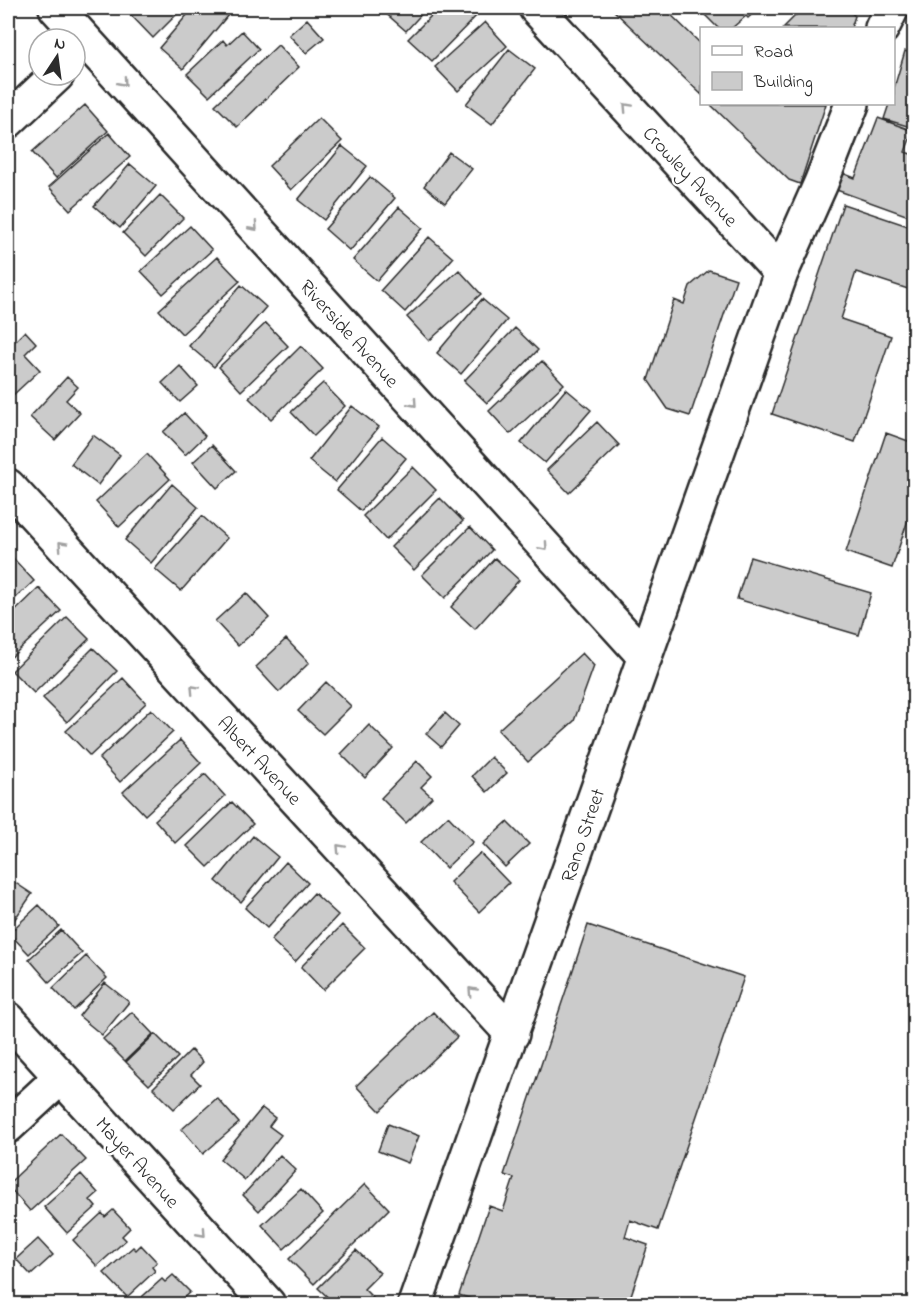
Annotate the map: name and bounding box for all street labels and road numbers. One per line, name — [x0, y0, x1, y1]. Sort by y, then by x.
street label: Crowley Avenue — [635, 121, 744, 235]
street label: Riverside Avenue — [292, 274, 405, 395]
street label: Albert Avenue — [209, 711, 307, 813]
street label: Rano Street — [555, 785, 614, 887]
street label: Mayer Avenue — [87, 1112, 185, 1216]

